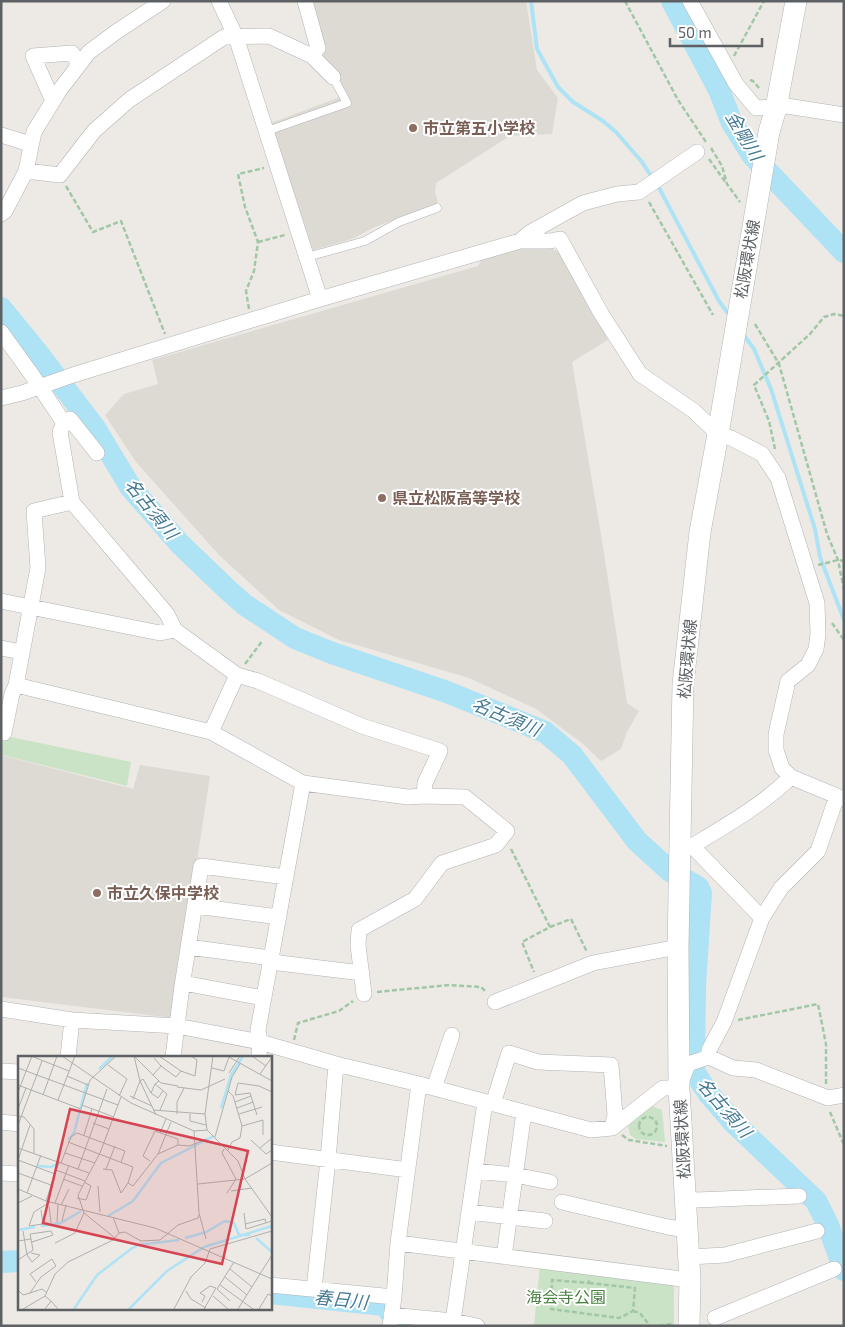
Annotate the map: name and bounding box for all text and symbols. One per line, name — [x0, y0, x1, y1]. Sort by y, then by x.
scale bar — [670, 15, 762, 47]
text: 50 m — [678, 23, 712, 41]
water label: 金剛川 — [722, 107, 769, 166]
place label: 市立第五小学校 — [423, 118, 535, 137]
marker: 市立第五小学校 — [407, 122, 419, 134]
street label: 松阪環状線 — [730, 218, 763, 300]
water label: 名古須川 — [121, 473, 184, 545]
place label: 県立松阪高等学校 — [392, 488, 520, 507]
marker: 県立松阪高等学校 — [376, 492, 388, 504]
street label: 松阪環状線 — [674, 618, 699, 700]
water label: 名古須川 — [469, 692, 546, 741]
place label: 市立久保中学校 — [107, 883, 219, 902]
marker: 市立久保中学校 — [91, 887, 103, 899]
inset map — [18, 1056, 271, 1310]
water label: 名古須川 — [693, 1073, 758, 1143]
street label: 松阪環状線 — [670, 1099, 693, 1179]
water label: 春日川 — [313, 1285, 371, 1313]
park label: 海会寺公園 — [526, 1287, 606, 1306]

